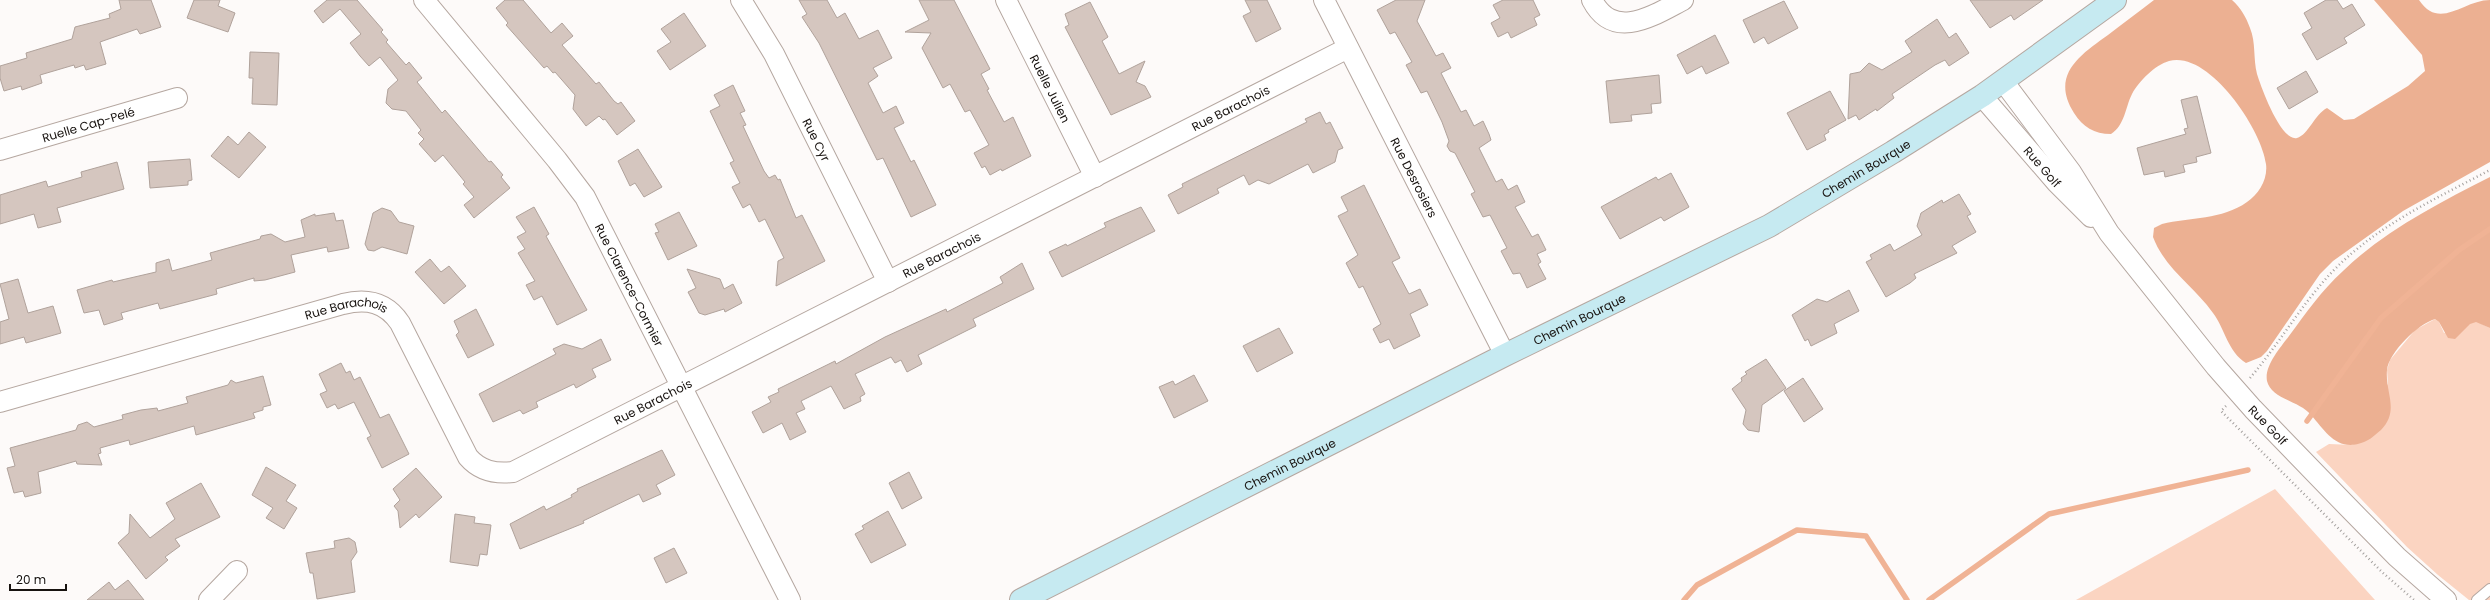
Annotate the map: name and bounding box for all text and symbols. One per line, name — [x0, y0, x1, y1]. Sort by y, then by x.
street label: Ruelle Julien — [1026, 52, 1075, 125]
street label: Rue Barachois — [1188, 81, 1272, 135]
street label: Ruelle Cap-Pelé — [40, 102, 137, 146]
street label: Rue Cyr — [799, 115, 835, 165]
street label: Rue Desrosiers — [1387, 134, 1442, 220]
street label: Chemin Bourque — [1818, 135, 1913, 201]
street label: Rue Golf — [2020, 142, 2065, 191]
street label: Rue Clarence-Cormier — [591, 220, 668, 350]
street label: Rue Barachois — [899, 227, 984, 281]
street label: Chemin Bourque — [1530, 289, 1628, 349]
street label: Rue Barachois — [303, 293, 392, 323]
street label: Rue Barachois — [611, 374, 695, 428]
street label: Rue Golf — [2245, 401, 2292, 449]
street label: Chemin Bourque — [1241, 434, 1339, 494]
scale bar — [10, 566, 66, 592]
text: 20 m — [16, 571, 46, 588]

